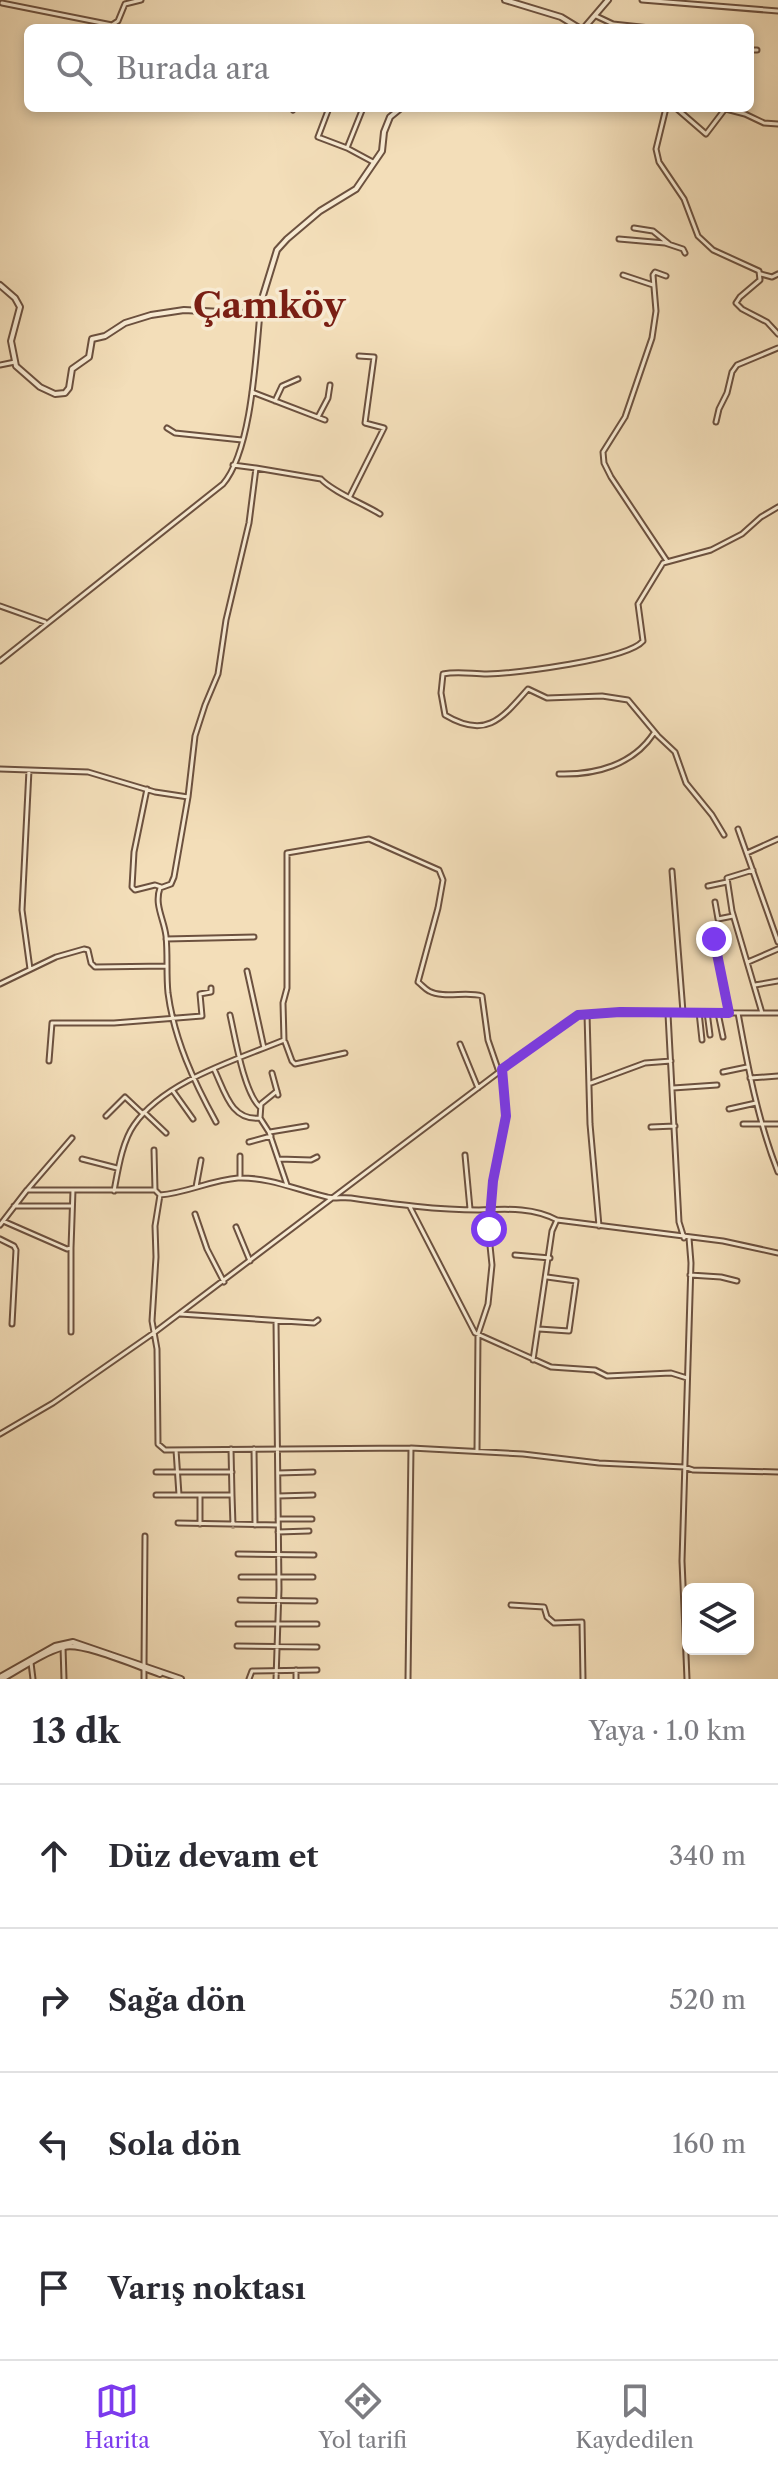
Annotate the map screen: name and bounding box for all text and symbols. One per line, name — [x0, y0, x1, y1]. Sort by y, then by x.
search box — [24, 24, 754, 112]
icon: search — [52, 46, 96, 90]
text: Burada ara — [116, 50, 270, 87]
district label: Çamköy — [193, 283, 346, 327]
route end — [696, 921, 732, 957]
route start — [471, 1211, 507, 1247]
map controls — [682, 1583, 754, 1655]
button: layers — [682, 1583, 754, 1655]
text: 13 dk — [32, 1710, 120, 1752]
text: Yaya · 1.0 km — [589, 1715, 746, 1747]
icon: ahead — [32, 1834, 76, 1878]
text: Düz devam et — [108, 1838, 318, 1875]
text: 340 m — [669, 1840, 746, 1872]
icon: right — [32, 1978, 76, 2022]
text: Sağa dön — [108, 1982, 246, 2019]
text: 520 m — [669, 1984, 746, 2016]
icon: left — [32, 2122, 76, 2166]
text: Sola dön — [108, 2126, 241, 2163]
text: 160 m — [672, 2128, 746, 2160]
icon: arrive — [32, 2266, 76, 2310]
text: Varış noktası — [108, 2270, 306, 2307]
tab: Harita — [84, 2379, 150, 2454]
tab: Yol tarifi — [319, 2379, 407, 2454]
tab: Kaydedilen — [575, 2379, 694, 2454]

